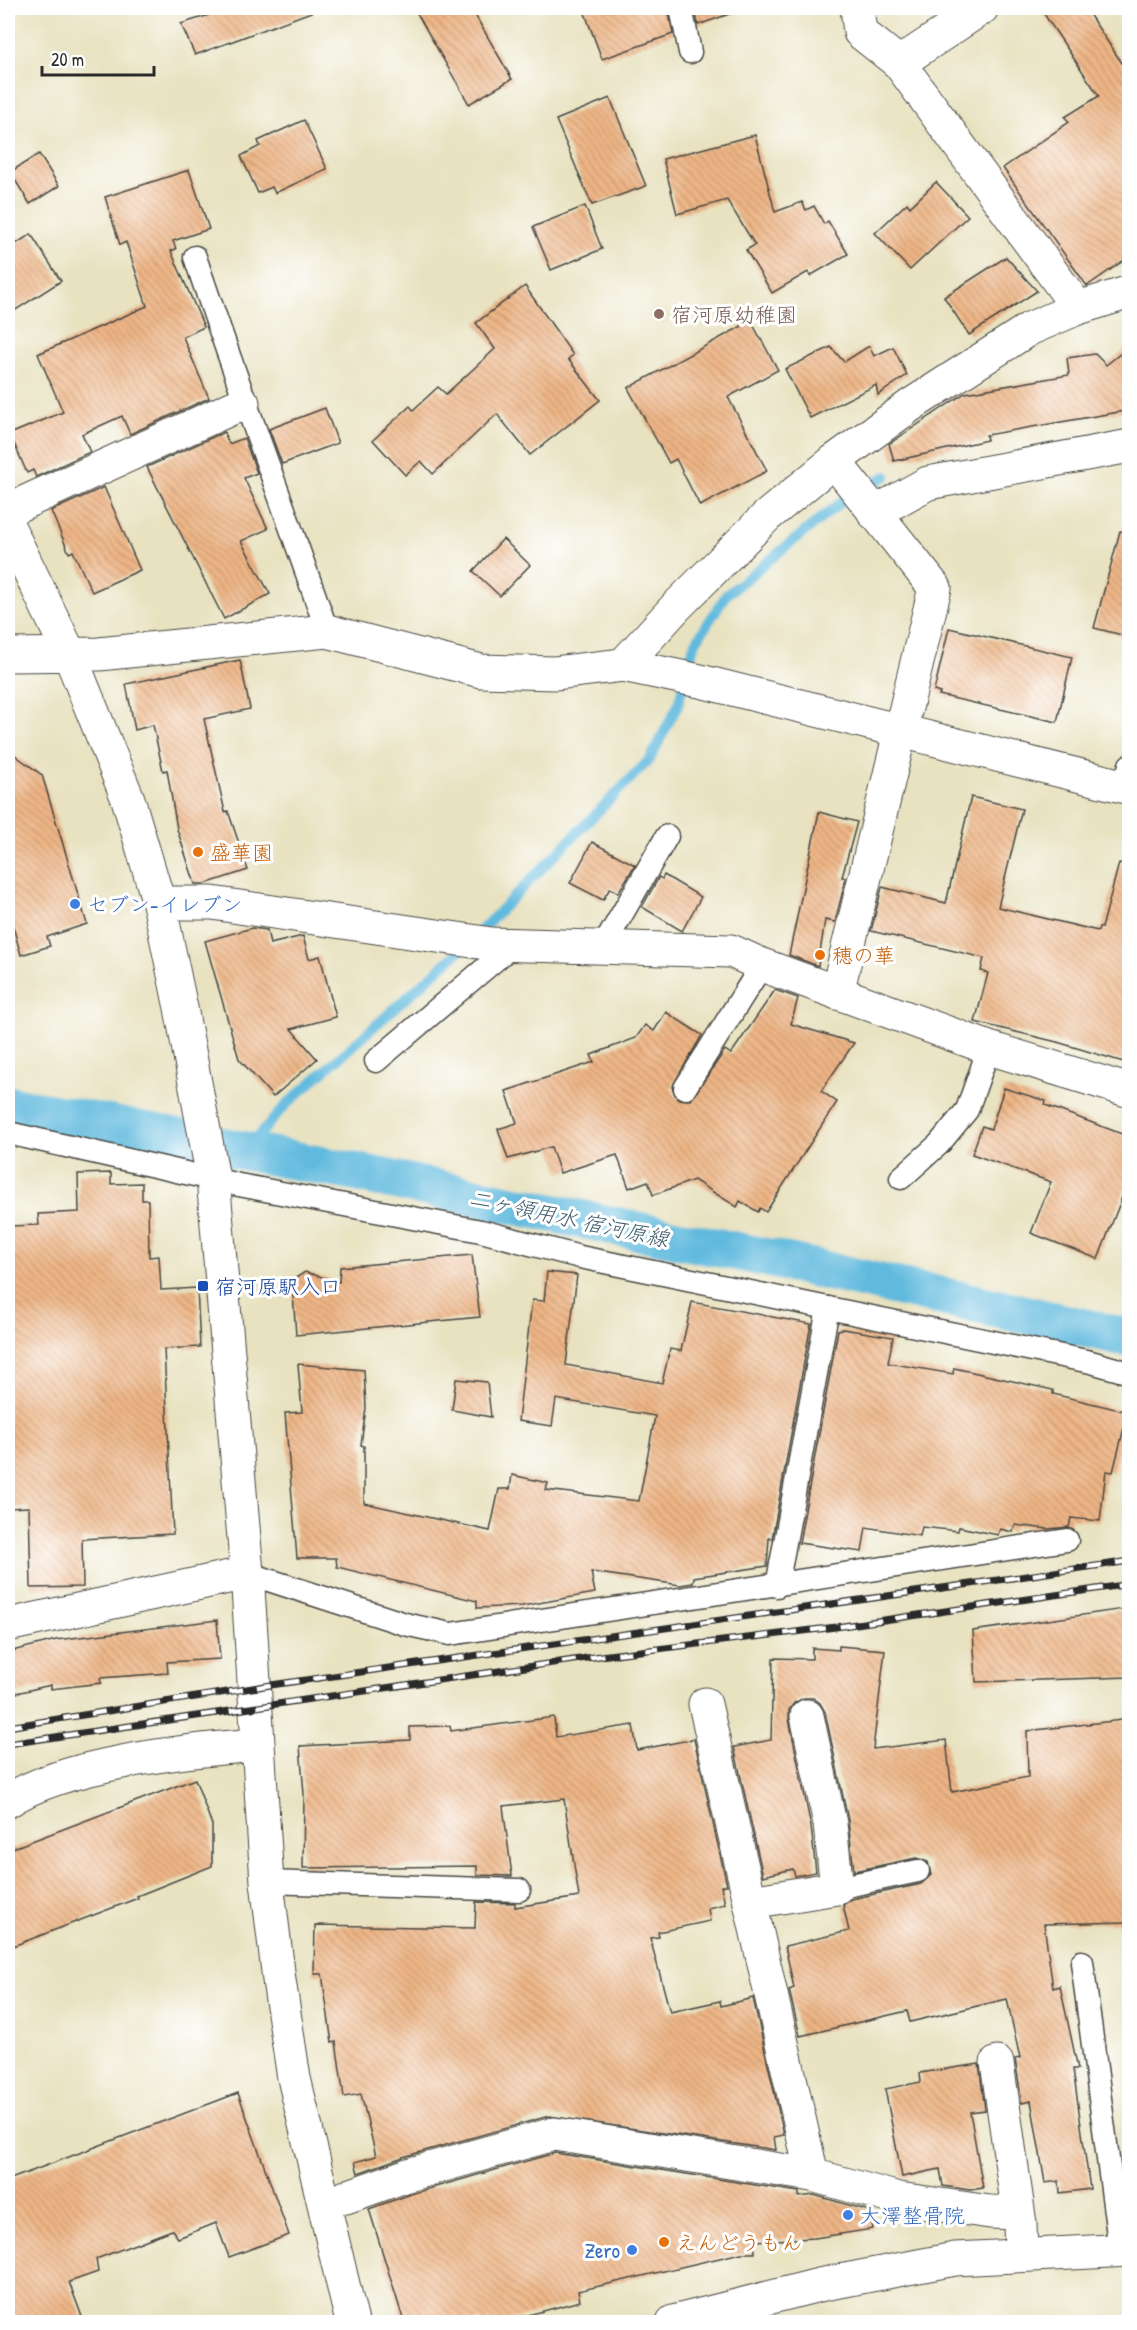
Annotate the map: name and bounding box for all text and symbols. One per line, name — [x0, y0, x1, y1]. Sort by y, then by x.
scale bar — [42, 39, 154, 77]
text: 20 m — [51, 47, 84, 72]
place label: 宿河原幼稚園 — [671, 300, 797, 329]
marker: 宿河原幼稚園 — [652, 307, 666, 321]
place label: 盛華園 — [210, 838, 273, 867]
marker: 盛華園 — [191, 845, 205, 859]
place label: セブン-イレブン — [87, 890, 242, 919]
marker: セブン-イレブン — [68, 897, 82, 911]
place label: 穂の華 — [832, 941, 895, 970]
marker: 穂の華 — [813, 948, 827, 962]
water label: 二ヶ領用水 宿河原線 — [467, 1182, 672, 1254]
place label: 宿河原駅入口 — [215, 1272, 341, 1301]
marker: 宿河原駅入口 — [196, 1279, 210, 1293]
place label: 大澤整骨院 — [860, 2201, 965, 2230]
marker: 大澤整骨院 — [841, 2208, 855, 2222]
place label: えんどうもん — [676, 2228, 802, 2257]
marker: えんどうもん — [657, 2235, 671, 2249]
place label: Zero — [584, 2236, 620, 2265]
marker: Zero — [625, 2243, 639, 2257]

